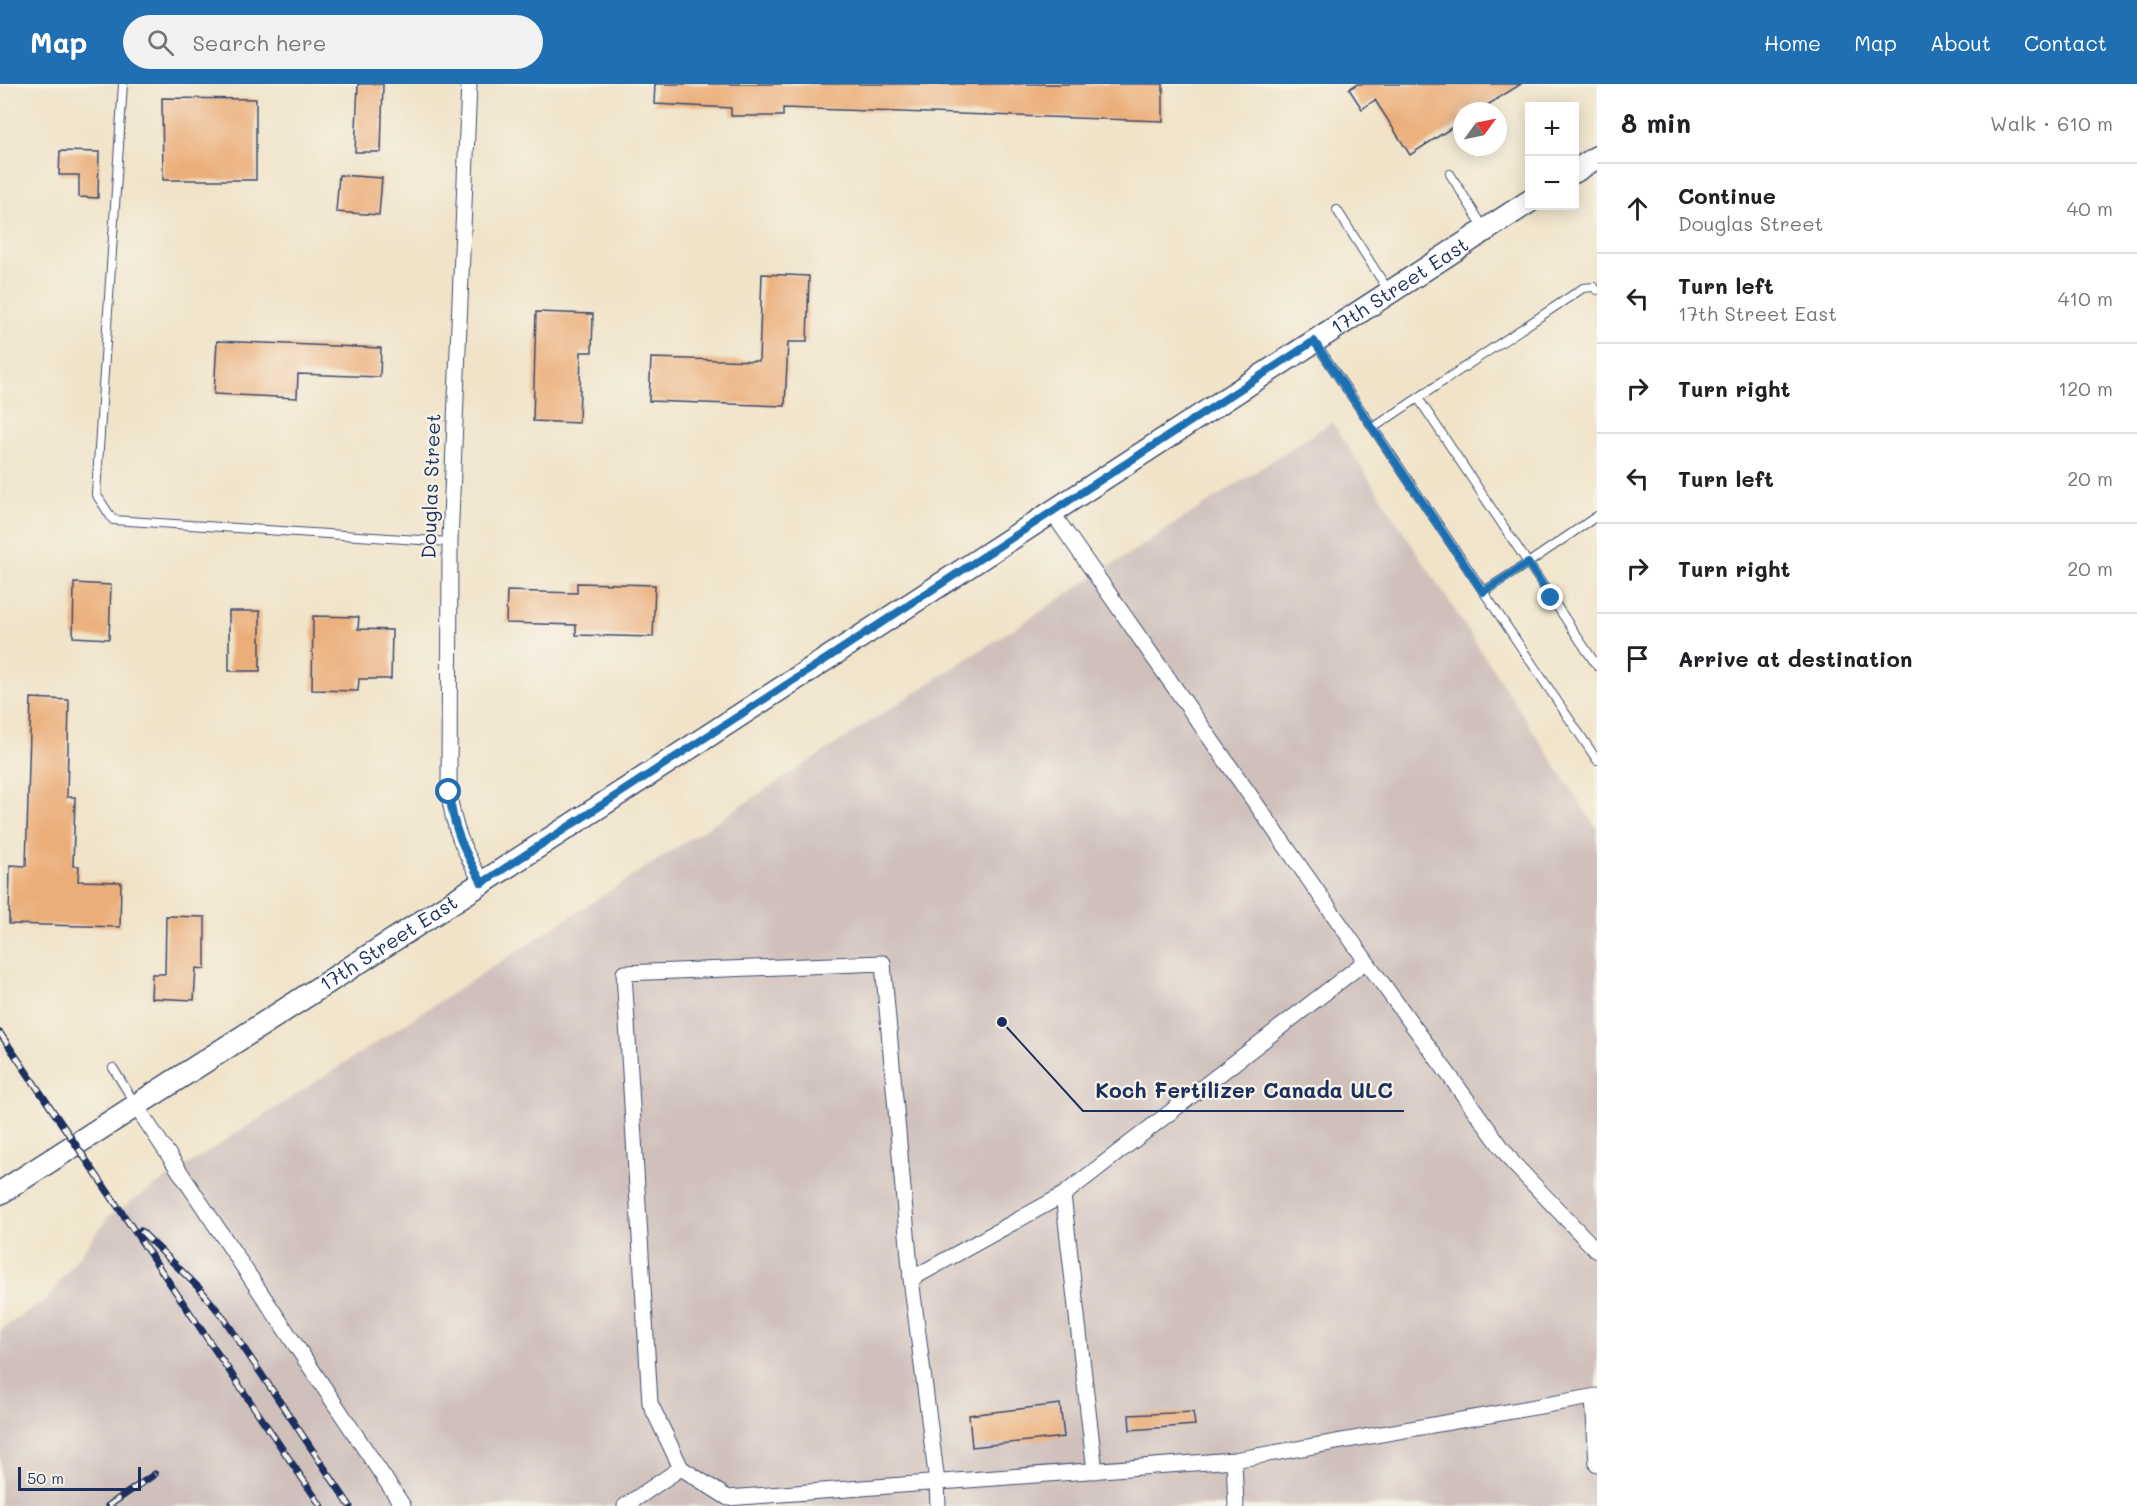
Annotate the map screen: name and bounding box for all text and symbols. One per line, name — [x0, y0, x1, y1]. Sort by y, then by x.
search box — [123, 15, 543, 69]
text: Map — [30, 24, 87, 60]
icon: search — [144, 26, 177, 59]
text: Search here — [192, 28, 326, 57]
text: Home — [1764, 29, 1821, 56]
text: Map — [1854, 29, 1897, 56]
text: About — [1930, 29, 1991, 56]
text: Contact — [2024, 29, 2107, 56]
north arrow — [1453, 102, 1507, 156]
map controls — [1525, 102, 1579, 210]
button: + — [1525, 102, 1579, 156]
text: 8 min — [1621, 106, 1691, 140]
text: Walk · 610 m — [1990, 110, 2113, 136]
button: − — [1525, 156, 1579, 210]
text: Continue — [1678, 181, 1776, 210]
icon: ahead — [1621, 192, 1654, 225]
text: 40 m — [2067, 195, 2113, 221]
text: Douglas Street — [1678, 210, 1823, 236]
street label: 17th Street East — [1325, 231, 1473, 339]
text: Turn left — [1678, 271, 1774, 300]
icon: left — [1621, 282, 1654, 315]
text: 410 m — [2058, 285, 2113, 311]
text: 17th Street East — [1678, 300, 1837, 326]
icon: right — [1621, 372, 1654, 405]
text: Turn right — [1678, 374, 1790, 403]
text: 120 m — [2058, 375, 2113, 401]
street label: Douglas Street — [414, 413, 446, 559]
icon: left — [1621, 462, 1654, 495]
text: Turn left — [1678, 464, 1774, 493]
text: 20 m — [2067, 465, 2113, 491]
icon: right — [1621, 552, 1654, 585]
text: Turn right — [1678, 554, 1790, 583]
text: 20 m — [2067, 555, 2113, 581]
route end — [1537, 584, 1563, 610]
icon: arrive — [1621, 642, 1654, 675]
text: Arrive at destination — [1678, 644, 1913, 673]
route start — [435, 778, 461, 804]
street label: 17th Street East — [314, 888, 462, 996]
callout: Koch Fertilizer Canada ULC — [1083, 1072, 1404, 1111]
text: Koch Fertilizer Canada ULC — [1095, 1076, 1393, 1103]
scale bar — [18, 1464, 141, 1492]
text: 50 m — [27, 1467, 64, 1488]

